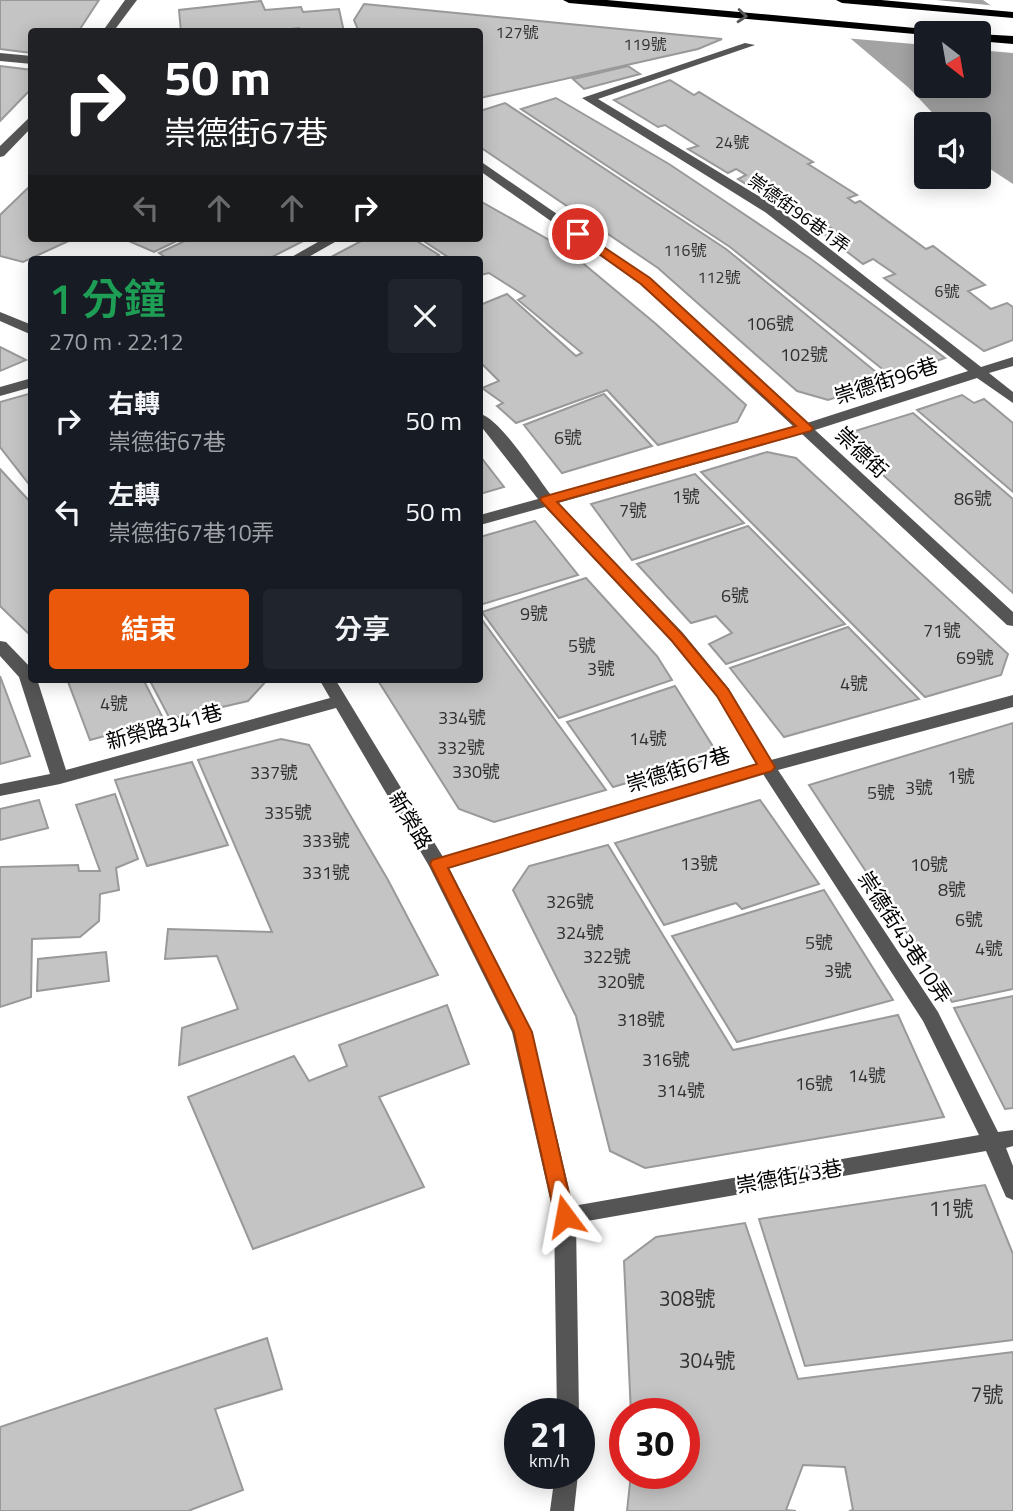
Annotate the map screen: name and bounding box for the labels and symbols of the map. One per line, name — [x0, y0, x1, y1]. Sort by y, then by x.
one-way arrow — [736, 8, 747, 23]
house number: 127號 — [496, 20, 538, 44]
north arrow — [914, 21, 990, 98]
house number: 119號 — [624, 32, 666, 56]
house number: 24號 — [715, 130, 749, 154]
street label: 崇德街96巷1弄 — [742, 167, 856, 259]
pin — [548, 204, 608, 264]
house number: 116號 — [664, 238, 706, 262]
house number: 112號 — [698, 265, 740, 289]
house number: 6號 — [935, 279, 959, 303]
house number: 106號 — [746, 310, 794, 337]
house number: 102號 — [780, 341, 828, 368]
street label: 崇德街96巷 — [830, 348, 942, 412]
street label: 崇德街 — [828, 419, 896, 485]
house number: 6號 — [554, 424, 582, 451]
house number: 1號 — [672, 483, 700, 510]
house number: 86號 — [954, 485, 992, 512]
house number: 7號 — [619, 497, 647, 524]
house number: 6號 — [721, 582, 749, 609]
house number: 9號 — [520, 600, 548, 627]
house number: 71號 — [923, 617, 961, 644]
house number: 5號 — [568, 632, 596, 659]
house number: 69號 — [956, 644, 994, 671]
house number: 3號 — [587, 655, 615, 682]
house number: 4號 — [840, 670, 868, 697]
house number: 4號 — [100, 690, 128, 717]
street label: 新榮路341巷 — [102, 695, 226, 757]
house number: 334號 — [438, 704, 486, 731]
house number: 14號 — [629, 725, 667, 752]
house number: 332號 — [437, 734, 485, 761]
street label: 崇德街67巷 — [622, 738, 734, 800]
house number: 330號 — [452, 758, 500, 785]
house number: 337號 — [250, 759, 298, 786]
house number: 1號 — [947, 763, 975, 790]
house number: 3號 — [905, 774, 933, 801]
house number: 5號 — [867, 779, 895, 806]
street label: 新榮路 — [381, 785, 441, 855]
house number: 335號 — [264, 799, 312, 826]
house number: 333號 — [302, 827, 350, 854]
house number: 13號 — [680, 850, 718, 877]
house number: 10號 — [910, 851, 948, 878]
house number: 331號 — [302, 859, 350, 886]
street label: 崇德街43巷10弄 — [850, 865, 960, 1009]
house number: 8號 — [938, 876, 966, 903]
house number: 326號 — [546, 888, 594, 915]
house number: 6號 — [955, 906, 983, 933]
house number: 324號 — [556, 919, 604, 946]
house number: 5號 — [805, 929, 833, 956]
house number: 4號 — [975, 935, 1003, 962]
house number: 322號 — [583, 943, 631, 970]
house number: 3號 — [824, 957, 852, 984]
house number: 320號 — [597, 968, 645, 995]
house number: 318號 — [617, 1006, 665, 1033]
house number: 316號 — [642, 1046, 690, 1073]
house number: 14號 — [848, 1062, 886, 1089]
house number: 16號 — [795, 1070, 833, 1097]
house number: 314號 — [657, 1077, 705, 1104]
street label: 崇德街43巷 — [733, 1151, 845, 1201]
position arrow — [528, 1179, 602, 1253]
house number: 11號 — [929, 1192, 973, 1224]
house number: 308號 — [659, 1282, 715, 1314]
house number: 304號 — [679, 1344, 735, 1376]
house number: 7號 — [971, 1378, 1003, 1410]
speed limit sign: 30 — [609, 1398, 700, 1489]

